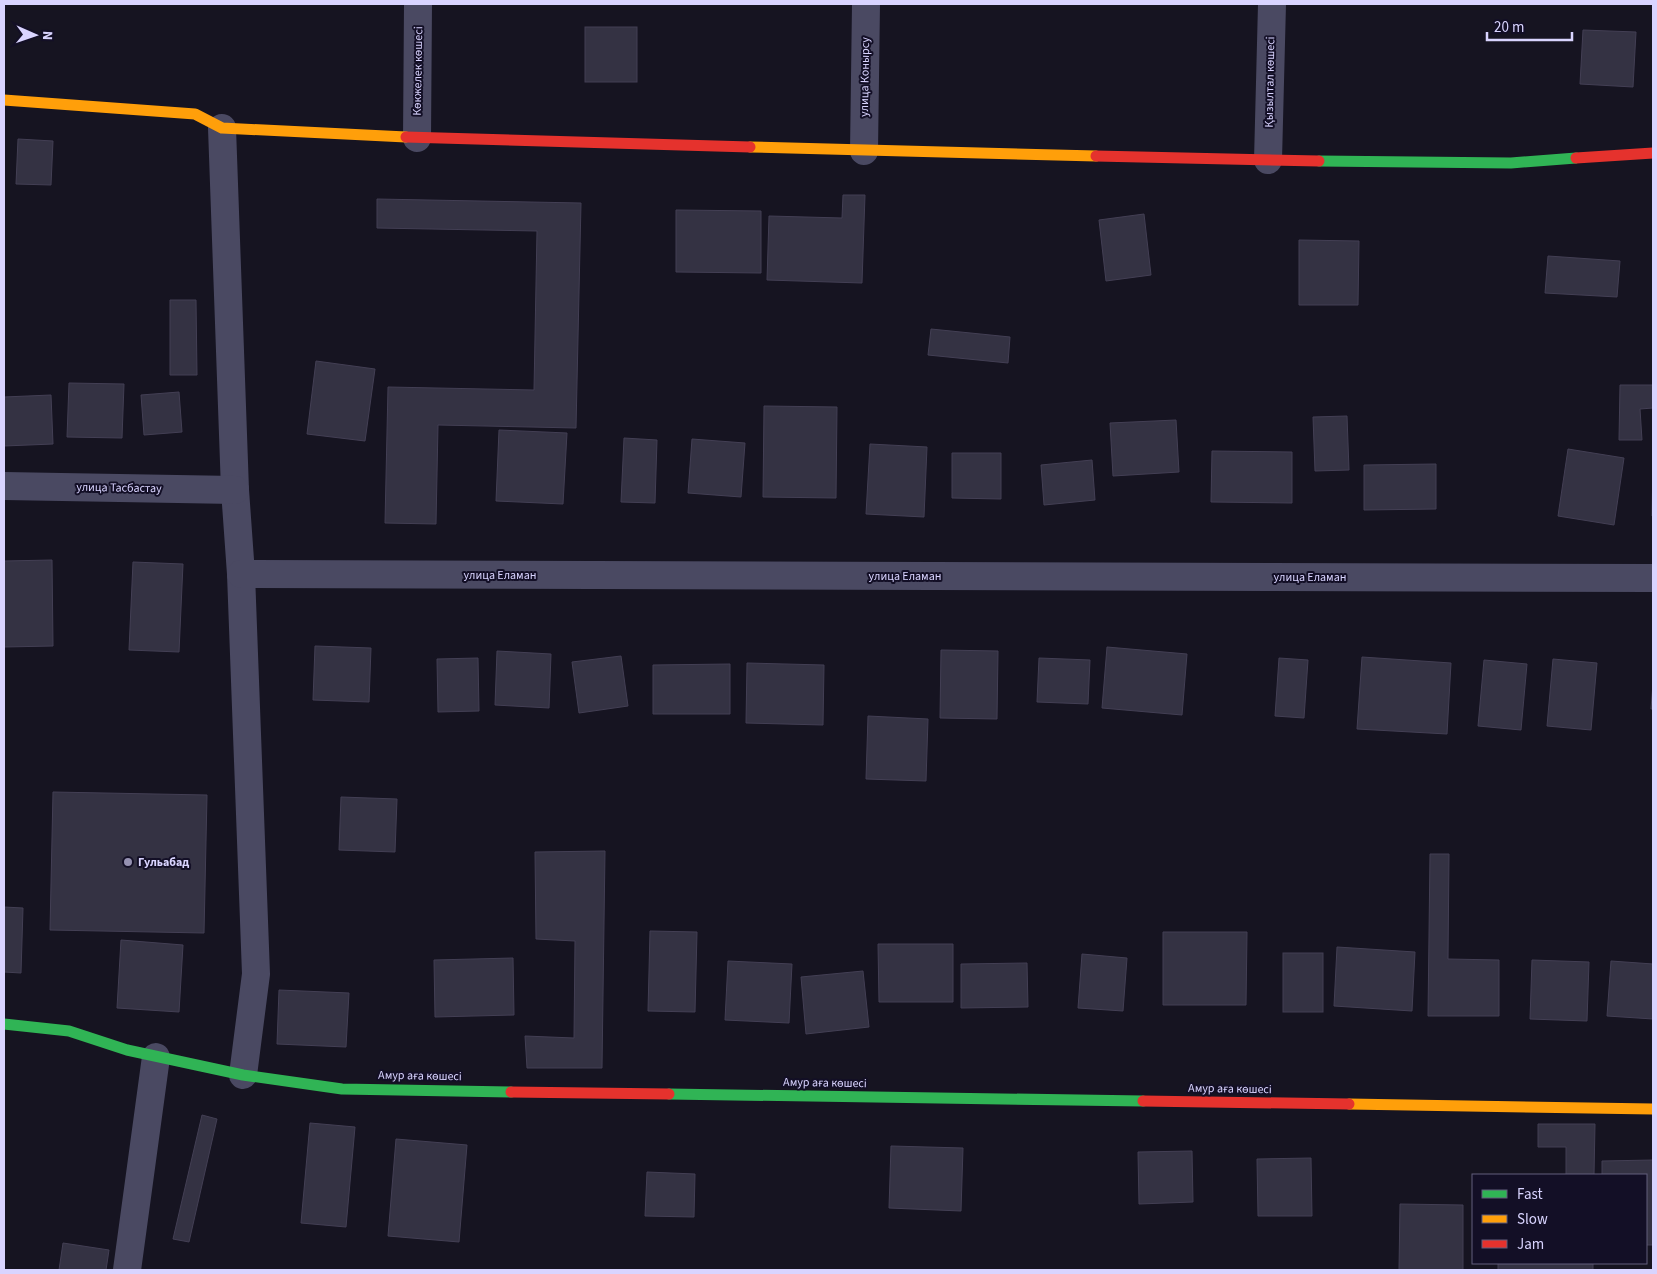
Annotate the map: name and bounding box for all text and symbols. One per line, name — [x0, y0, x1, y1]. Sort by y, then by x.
north arrow — [10, 10, 60, 60]
scale bar — [1487, 10, 1572, 42]
text: 20 m — [1494, 17, 1524, 38]
street label: Көкжелек көшесі — [409, 26, 427, 116]
text: N — [37, 30, 57, 40]
street label: Қызылтал көшесі — [1261, 36, 1279, 128]
street label: улица Конырсу — [856, 37, 874, 117]
street label: улица Тасбастау — [76, 479, 162, 497]
street label: улица Еламан — [464, 567, 537, 584]
street label: улица Еламан — [869, 568, 942, 585]
street label: улица Еламан — [1274, 569, 1347, 586]
place label: Гульабад — [138, 854, 189, 871]
marker: Гульабад — [122, 856, 134, 868]
street label: Амур аға көшесі — [378, 1067, 462, 1085]
street label: Амур аға көшесі — [783, 1074, 867, 1092]
street label: Амур аға көшесі — [1188, 1080, 1272, 1098]
legend — [1472, 1174, 1647, 1264]
text: Fast — [1517, 1184, 1543, 1205]
text: Slow — [1517, 1209, 1548, 1230]
text: Jam — [1517, 1234, 1544, 1255]

